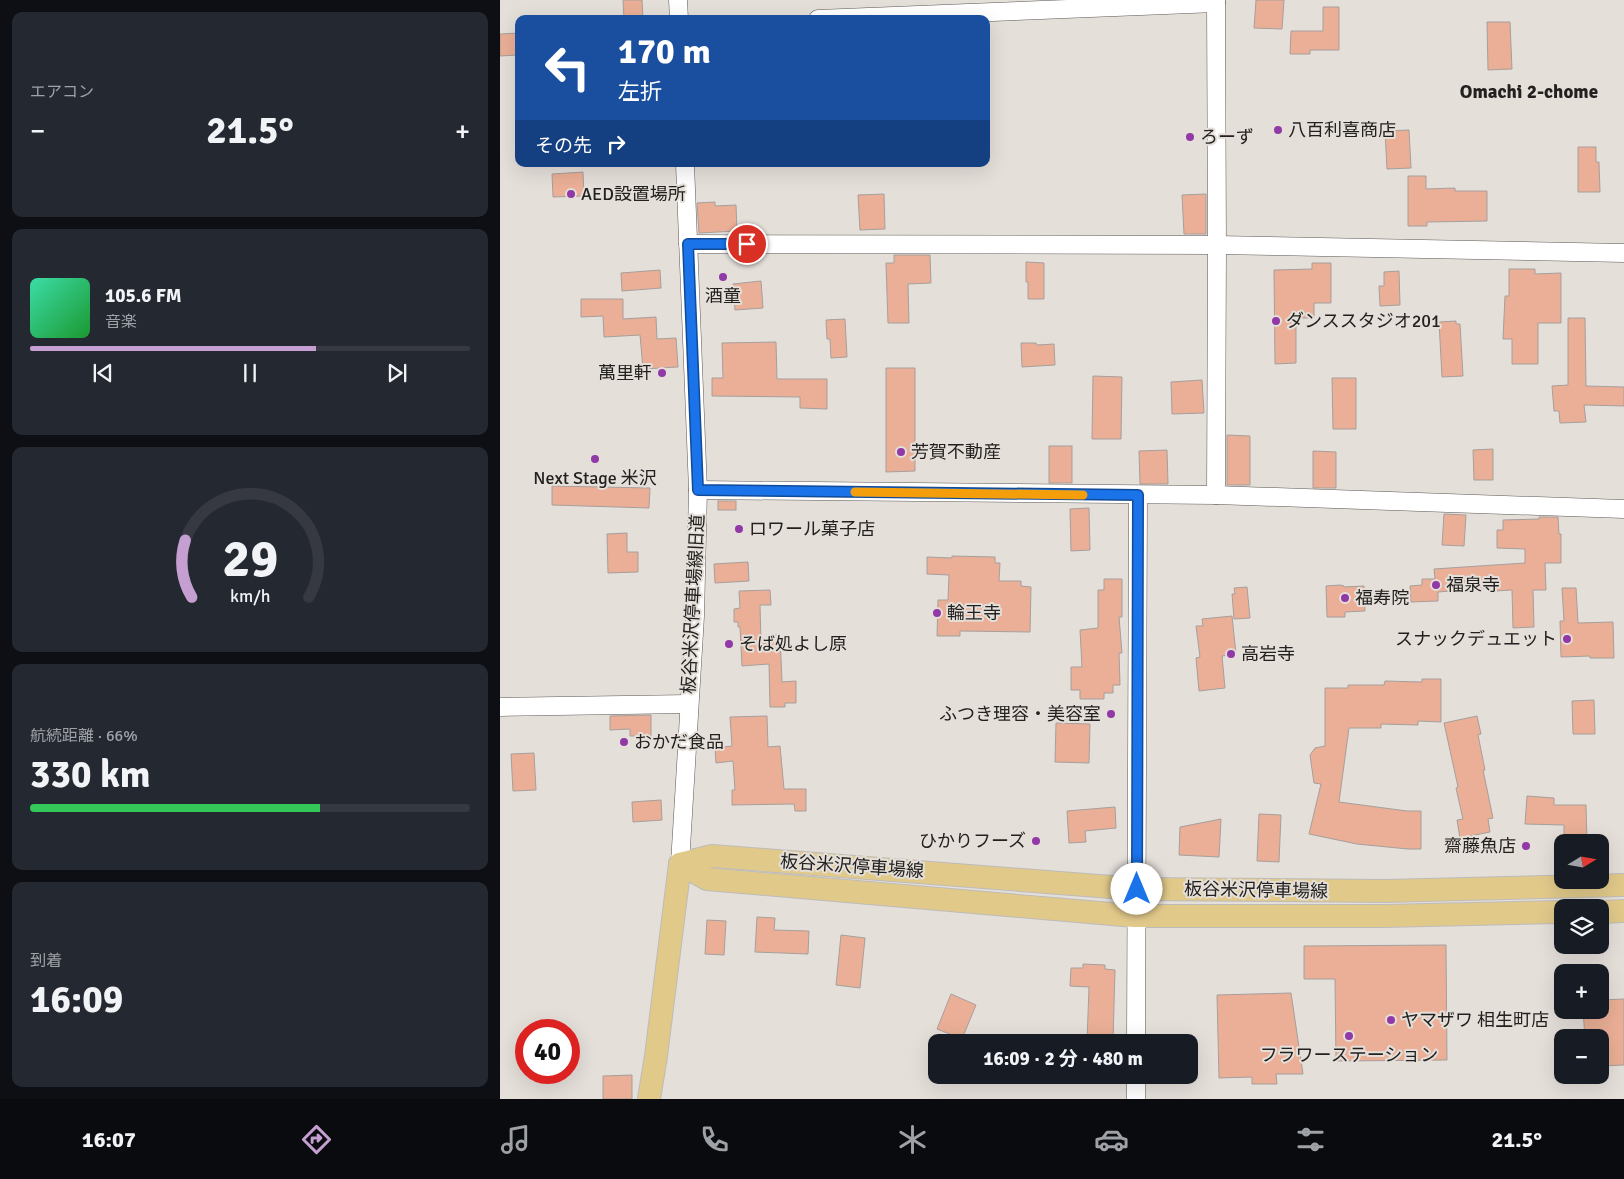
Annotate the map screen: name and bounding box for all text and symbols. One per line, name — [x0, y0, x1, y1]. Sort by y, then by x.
text: 170 m — [618, 30, 711, 73]
icon: left — [535, 35, 600, 100]
text: 左折 — [618, 78, 662, 105]
district label: Omachi 2-chome — [1460, 80, 1598, 104]
text: エアコン — [30, 82, 94, 102]
text: 21.5° — [206, 107, 294, 154]
text: − — [30, 114, 45, 148]
text: + — [455, 114, 470, 148]
place label: 八百利喜商店 — [1288, 119, 1396, 141]
marker: 八百利喜商店 — [1272, 124, 1284, 136]
place label: ろーず — [1200, 126, 1254, 148]
icon: right — [602, 130, 630, 158]
marker: ろーず — [1184, 131, 1196, 143]
text: その先 — [535, 134, 592, 158]
place label: AED設置場所 — [581, 183, 686, 205]
marker: AED設置場所 — [565, 188, 577, 200]
pin — [726, 223, 768, 265]
icon: arrive — [733, 230, 761, 258]
marker: 酒童 — [717, 271, 729, 283]
text: 105.6 FM — [105, 284, 182, 308]
place label: 酒童 — [705, 285, 741, 307]
place label: ダンススタジオ201 — [1286, 310, 1441, 332]
text: 音楽 — [105, 312, 137, 332]
marker: ダンススタジオ201 — [1270, 315, 1282, 327]
icon: previous — [89, 359, 117, 387]
icon: pause — [236, 359, 264, 387]
icon: next — [383, 359, 411, 387]
place label: 萬里軒 — [598, 362, 652, 384]
marker: 萬里軒 — [656, 367, 668, 379]
place label: 芳賀不動産 — [911, 441, 1001, 463]
marker: 芳賀不動産 — [895, 446, 907, 458]
marker: Next Stage 米沢 — [589, 453, 601, 465]
place label: Next Stage 米沢 — [533, 467, 657, 489]
street label: 板谷米沢停車場線旧道 — [677, 514, 709, 694]
place label: ロワール菓子店 — [749, 518, 875, 540]
marker: ロワール菓子店 — [733, 523, 745, 535]
text: 29 — [222, 527, 278, 591]
place label: 福泉寺 — [1446, 574, 1500, 596]
marker: 福泉寺 — [1430, 579, 1442, 591]
text: km/h — [230, 585, 270, 607]
place label: 福寿院 — [1355, 587, 1409, 609]
marker: 福寿院 — [1339, 592, 1351, 604]
place label: 輪王寺 — [947, 602, 1001, 624]
marker: 輪王寺 — [931, 607, 943, 619]
place label: スナックデュエット — [1395, 628, 1557, 650]
place label: そば処よし原 — [739, 633, 847, 655]
marker: スナックデュエット — [1561, 633, 1573, 645]
marker: そば処よし原 — [723, 638, 735, 650]
place label: 高岩寺 — [1241, 643, 1295, 665]
marker: 高岩寺 — [1225, 648, 1237, 660]
place label: ふつき理容・美容室 — [939, 703, 1101, 725]
marker: ふつき理容・美容室 — [1105, 708, 1117, 720]
text: 航続距離 · 66% — [30, 726, 138, 746]
place label: おかだ食品 — [634, 731, 724, 753]
marker: おかだ食品 — [618, 736, 630, 748]
text: 330 km — [30, 751, 151, 798]
place label: ひかりフーズ — [919, 830, 1026, 852]
north arrow — [1554, 834, 1609, 889]
map controls — [1554, 834, 1609, 1084]
marker: ひかりフーズ — [1030, 835, 1042, 847]
place label: 齋藤魚店 — [1444, 835, 1516, 857]
marker: 齋藤魚店 — [1520, 840, 1532, 852]
street label: 板谷米沢停車場線 — [779, 850, 925, 882]
position arrow — [1110, 862, 1162, 914]
street label: 板谷米沢停車場線 — [1184, 878, 1328, 902]
button: layers — [1554, 899, 1609, 954]
text: 到着 — [30, 951, 62, 971]
button: + — [1554, 964, 1609, 1019]
text: 16:09 — [30, 976, 123, 1023]
place label: ヤマザワ 相生町店 — [1401, 1009, 1549, 1031]
marker: ヤマザワ 相生町店 — [1385, 1014, 1397, 1026]
speed limit sign: 40 — [515, 1019, 580, 1084]
button: − — [1554, 1029, 1609, 1084]
marker: フラワーステーション — [1343, 1030, 1355, 1042]
place label: フラワーステーション — [1260, 1044, 1438, 1066]
text: 16:09 · 2 分 · 480 m — [983, 1047, 1143, 1071]
icon: directions — [299, 1122, 334, 1157]
icon: music — [498, 1122, 533, 1157]
icon: phone — [697, 1122, 732, 1157]
icon: climate — [895, 1122, 930, 1157]
icon: car — [1094, 1122, 1129, 1157]
icon: filters — [1293, 1122, 1328, 1157]
text: 16:07 — [82, 1126, 136, 1153]
text: 21.5° — [1491, 1126, 1542, 1153]

